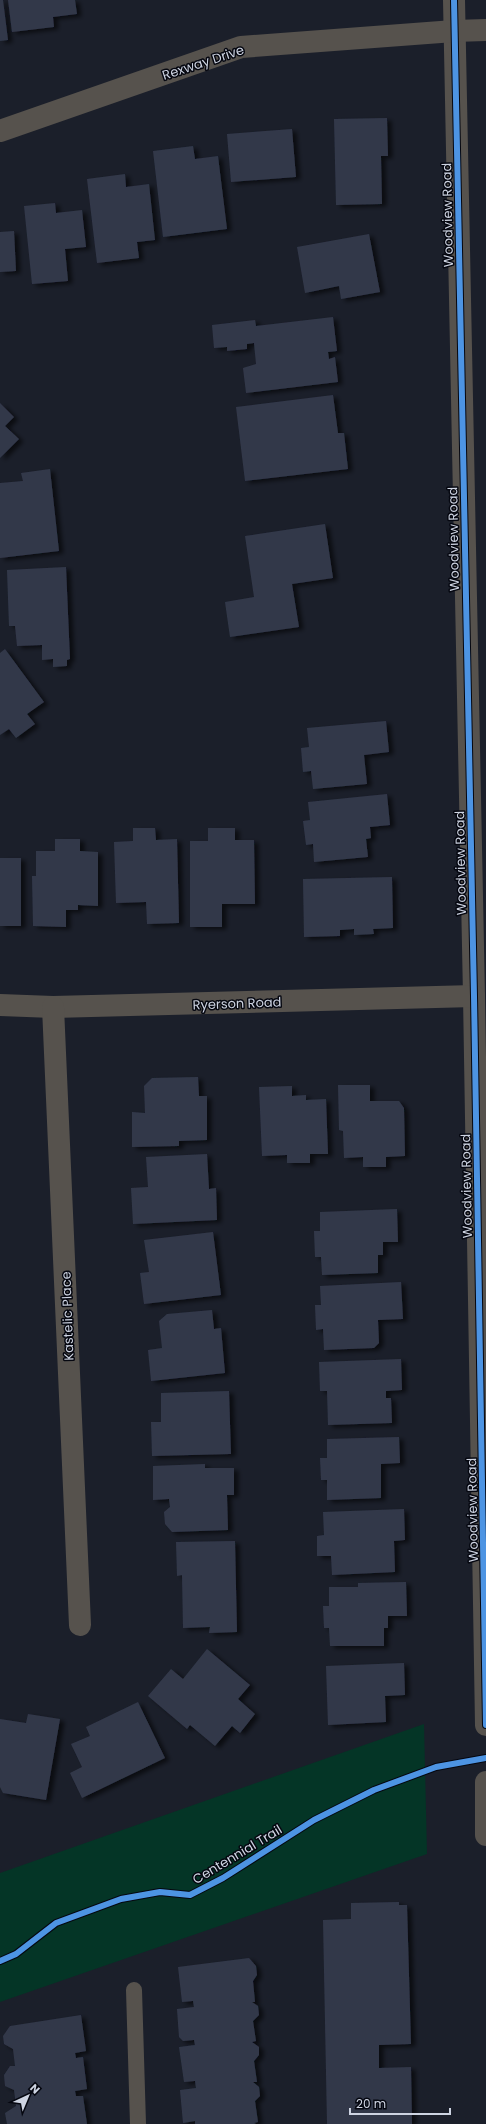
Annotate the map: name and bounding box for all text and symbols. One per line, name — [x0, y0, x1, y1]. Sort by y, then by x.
street label: Rexway Drive — [160, 40, 247, 85]
street label: Woodview Road — [437, 163, 458, 267]
street label: Woodview Road — [443, 487, 464, 591]
street label: Woodview Road — [450, 811, 471, 915]
street label: Ryerson Road — [192, 992, 282, 1015]
street label: Woodview Road — [456, 1134, 477, 1238]
street label: Kastelic Place — [56, 1271, 79, 1361]
street label: Woodview Road — [462, 1458, 483, 1562]
street label: Centennial Trail — [189, 1820, 286, 1889]
north arrow — [8, 2076, 48, 2116]
text: N — [26, 2080, 43, 2097]
scale bar — [350, 2090, 450, 2116]
text: 20 m — [356, 2095, 386, 2112]

